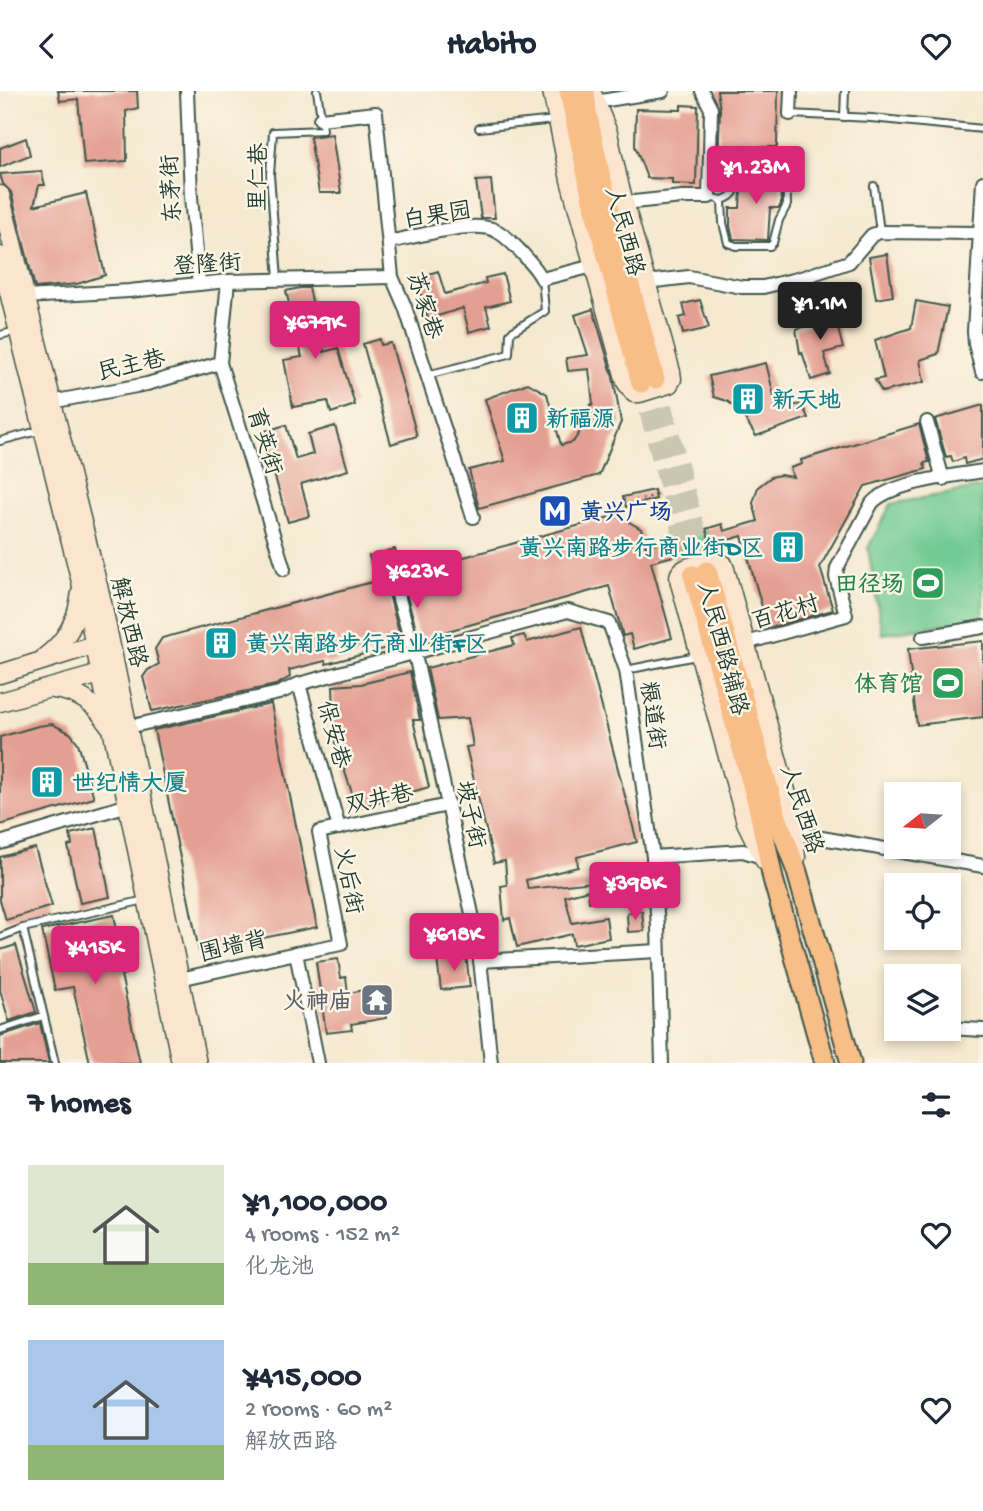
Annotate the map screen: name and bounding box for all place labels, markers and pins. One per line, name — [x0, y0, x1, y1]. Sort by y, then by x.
pin: ¥1.23M — [699, 146, 813, 206]
pin: ¥1.1M — [771, 282, 869, 342]
pin: ¥679K — [266, 301, 364, 361]
building icon: 新天地 — [729, 380, 767, 418]
place label: 新天地 — [772, 388, 841, 416]
building icon: 新福源 — [503, 399, 541, 437]
place label: 新福源 — [546, 407, 615, 435]
metro station icon: 黄兴广场 — [536, 492, 574, 530]
place label: 黄兴广场 — [580, 499, 672, 528]
building icon: 黄兴南路步行商业街D区 — [769, 528, 807, 566]
place label: 黄兴南路步行商业街D区 — [519, 535, 764, 564]
pin: ¥623K — [368, 551, 466, 610]
sports icon: 田径场 — [909, 564, 947, 602]
place label: 田径场 — [835, 572, 904, 600]
building icon: 黄兴南路步行商业街F区 — [202, 624, 240, 662]
place label: 黄兴南路步行商业街F区 — [246, 631, 488, 660]
sports icon: 体育馆 — [929, 664, 967, 702]
place label: 体育馆 — [854, 671, 923, 700]
building icon: 世纪情大厦 — [28, 763, 66, 801]
place label: 世纪情大厦 — [72, 770, 187, 799]
pin: ¥398K — [586, 863, 684, 922]
pin: ¥618K — [405, 913, 503, 973]
pin: ¥415K — [46, 927, 144, 986]
temple icon: 火神庙 — [358, 981, 396, 1019]
place label: 火神庙 — [283, 988, 352, 1017]

